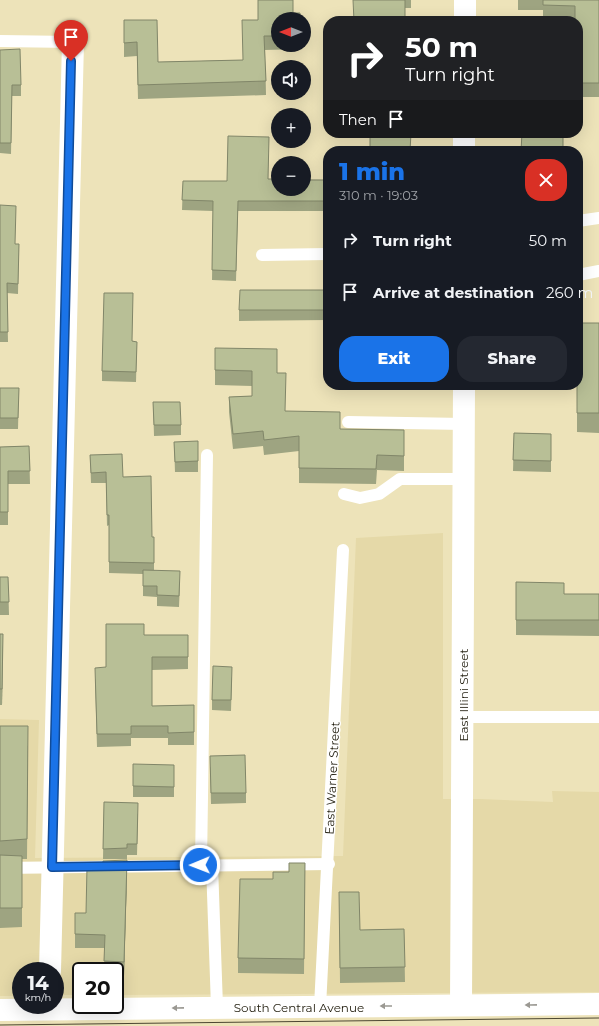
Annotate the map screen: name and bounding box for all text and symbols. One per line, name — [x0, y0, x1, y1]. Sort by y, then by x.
north arrow — [271, 12, 311, 52]
map controls — [271, 12, 311, 196]
pin — [54, 20, 88, 61]
icon: arrive — [60, 26, 82, 48]
text: 50 m — [405, 30, 478, 64]
icon: right — [339, 32, 391, 84]
button: sound — [271, 60, 311, 100]
text: Turn right — [405, 64, 495, 86]
button: + — [271, 108, 311, 148]
icon: arrive — [385, 108, 407, 130]
text: Then — [339, 110, 377, 129]
button: − — [271, 156, 311, 196]
text: 1 min — [339, 157, 405, 186]
button: close — [525, 159, 567, 201]
text: 310 m · 19:03 — [339, 187, 418, 203]
icon: right — [339, 229, 361, 251]
text: Turn right — [373, 231, 452, 250]
text: 50 m — [529, 231, 567, 250]
icon: arrive — [339, 281, 361, 303]
text: Arrive at destination — [373, 283, 534, 302]
text: 260 m — [546, 283, 593, 302]
button: Exit — [339, 336, 449, 382]
button: Share — [457, 336, 567, 382]
street label: East Illini Street — [456, 648, 471, 741]
street label: East Warner Street — [322, 721, 342, 835]
position arrow — [179, 844, 221, 886]
speed limit sign: 20 — [72, 962, 124, 1014]
text: 14 — [27, 971, 49, 995]
text: km/h — [25, 991, 51, 1004]
street label: South Central Avenue — [234, 1000, 364, 1015]
one-way arrow — [524, 1002, 537, 1008]
one-way arrow — [379, 1003, 392, 1009]
one-way arrow — [171, 1005, 184, 1011]

